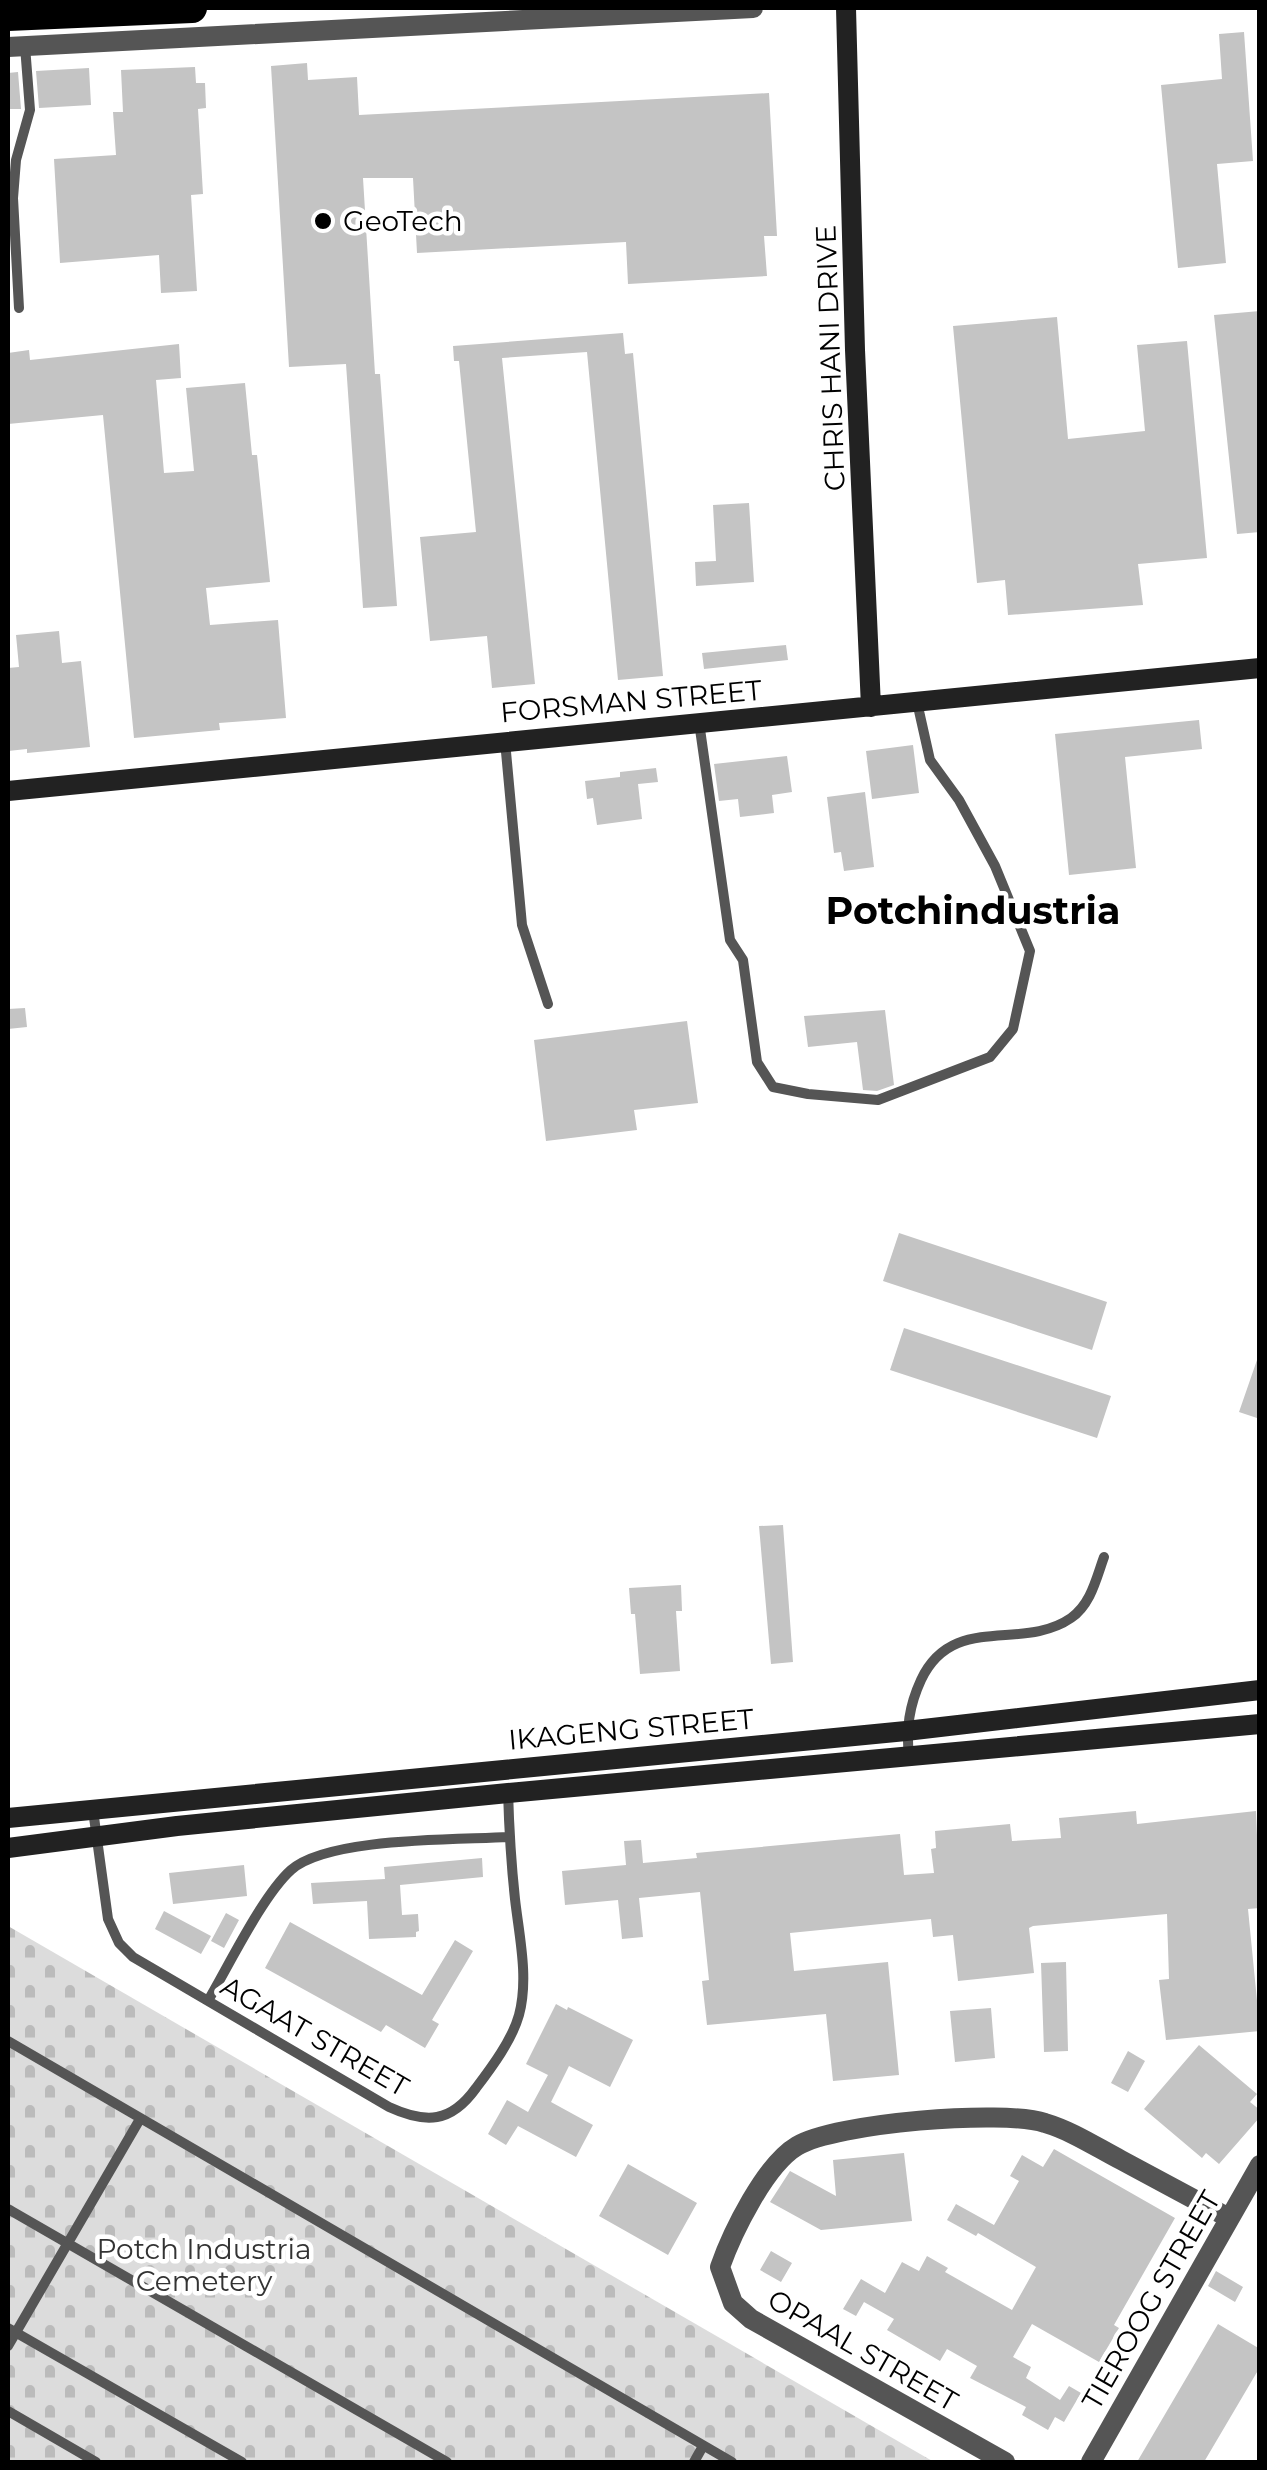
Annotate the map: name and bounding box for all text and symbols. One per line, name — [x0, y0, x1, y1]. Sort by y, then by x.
place label: GeoTech — [343, 204, 463, 238]
marker: GeoTech — [312, 210, 334, 232]
street label: CHRIS HANI DRIVE — [808, 224, 852, 492]
street label: FORSMAN STREET — [499, 673, 763, 729]
district label: Potchindustria — [826, 887, 1120, 934]
street label: IKAGENG STREET — [507, 1701, 755, 1757]
street label: AGAAT STREET — [215, 1969, 415, 2103]
street label: TIEROOG STREET — [1075, 2185, 1227, 2415]
park label: Potch Industria Cemetery — [96, 2232, 312, 2298]
street label: OPAAL STREET — [762, 2282, 964, 2418]

